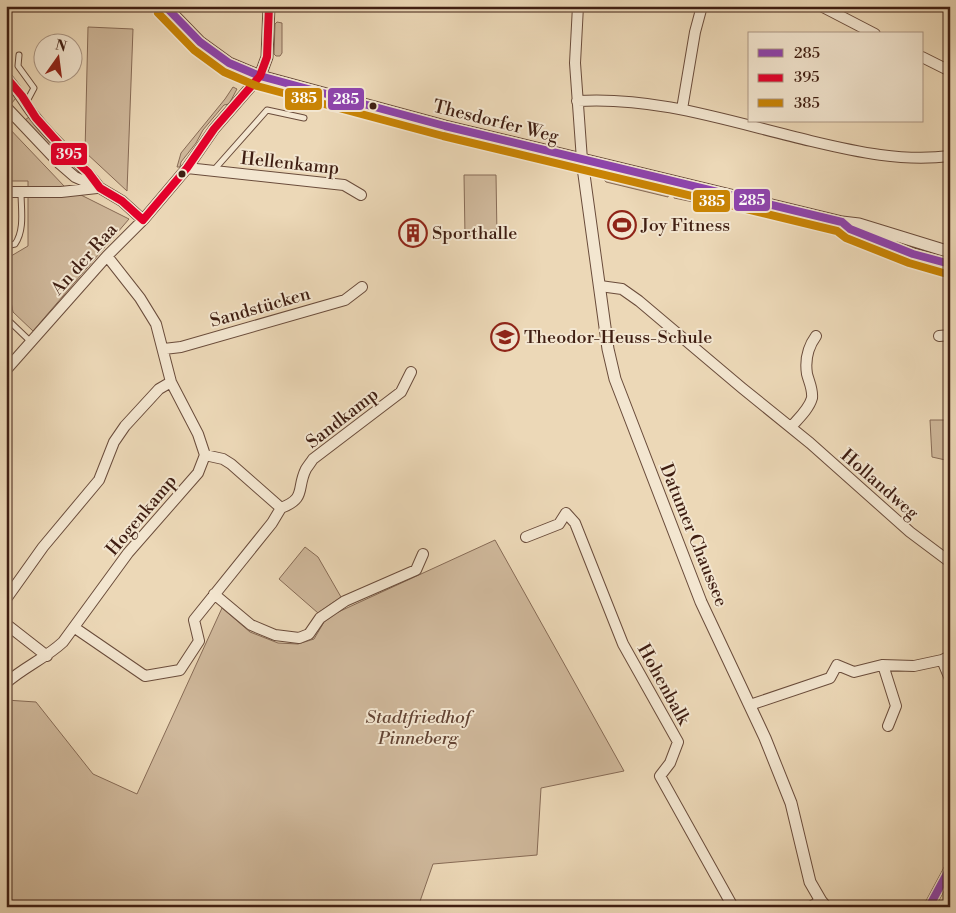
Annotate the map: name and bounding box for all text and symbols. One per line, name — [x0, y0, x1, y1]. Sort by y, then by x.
north arrow — [32, 32, 82, 82]
legend — [748, 32, 924, 122]
text: N — [53, 36, 68, 56]
text: 285 — [794, 44, 820, 63]
text: 395 — [794, 68, 820, 87]
line badge: 385 — [284, 87, 323, 111]
line badge: 285 — [327, 87, 365, 111]
text: 385 — [291, 90, 317, 108]
text: 285 — [333, 91, 359, 109]
text: 385 — [794, 94, 820, 113]
street label: Thesdorfer Weg — [431, 95, 562, 148]
unlabelled marker — [368, 101, 378, 111]
line badge: 395 — [50, 142, 88, 166]
text: 395 — [56, 146, 82, 164]
street label: Hellenkamp — [239, 147, 340, 180]
unlabelled marker — [177, 169, 187, 179]
line badge: 285 — [733, 188, 771, 212]
line badge: 385 — [692, 189, 731, 213]
text: 285 — [739, 192, 765, 210]
text: 385 — [699, 193, 725, 211]
sports icon: Joy Fitness — [607, 210, 637, 240]
place label: Joy Fitness — [640, 214, 730, 237]
street label: An der Raa — [45, 218, 123, 301]
building icon: Sporthalle — [398, 218, 428, 248]
place label: Sporthalle — [432, 222, 517, 245]
street label: Sandstücken — [207, 282, 313, 333]
school or university icon: Theodor-Heuss-Schule — [490, 322, 520, 352]
place label: Theodor-Heuss-Schule — [524, 326, 712, 349]
street label: Sandkamp — [302, 383, 383, 454]
street label: Hollandweg — [836, 444, 924, 525]
street label: Datumer Chaussee — [654, 460, 733, 610]
street label: Hogenkamp — [101, 470, 182, 560]
street label: Hohenbalk — [632, 640, 696, 730]
park label: Stadtfriedhof Pinneberg — [366, 706, 475, 750]

